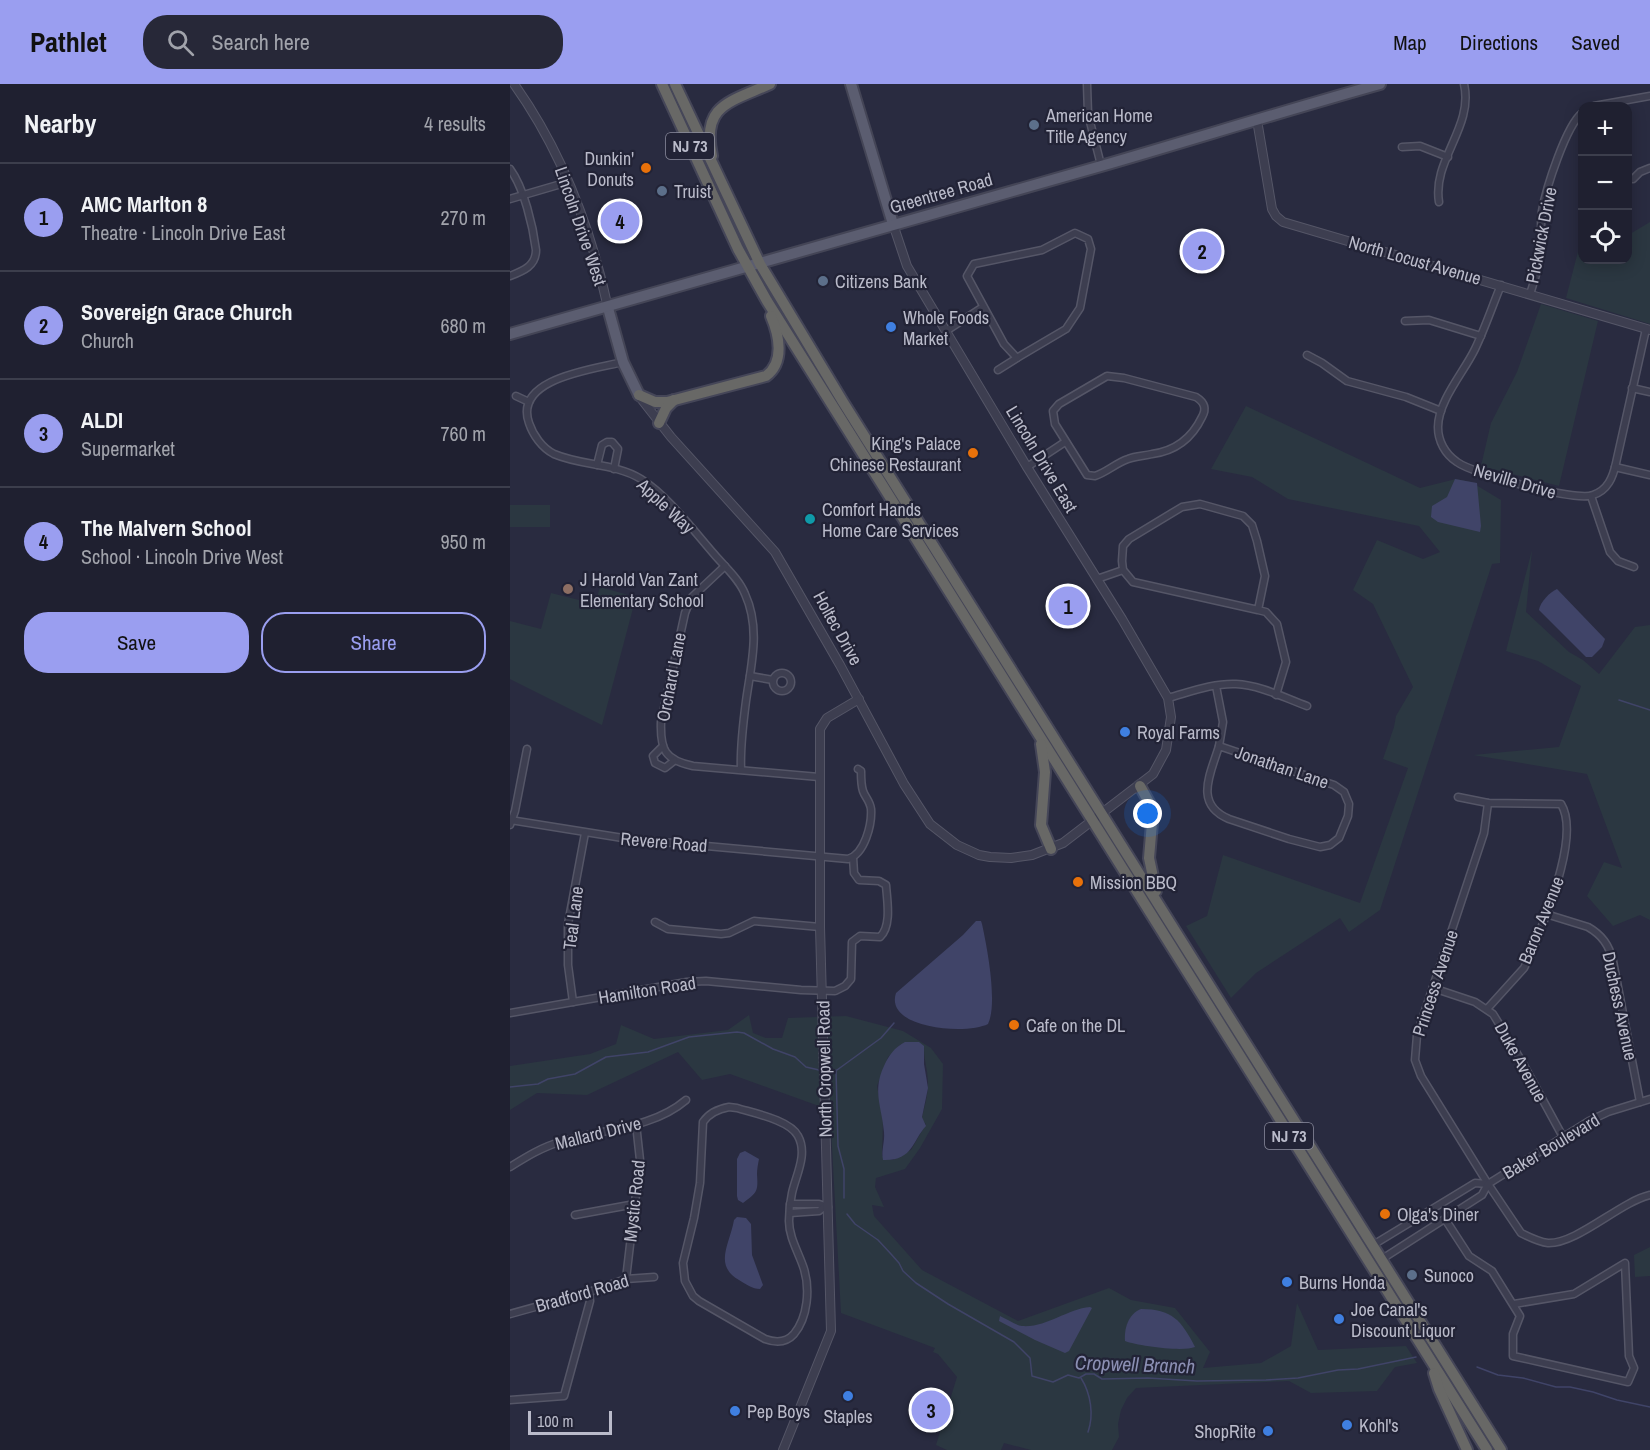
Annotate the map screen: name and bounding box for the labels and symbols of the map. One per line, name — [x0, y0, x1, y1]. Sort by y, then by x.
place label: American Home Title Agency — [1045, 103, 1153, 149]
marker: American Home Title Agency — [1027, 118, 1041, 132]
road number: NJ 73 — [666, 133, 714, 159]
place label: Dunkin' Donuts — [584, 146, 634, 192]
marker: Dunkin' Donuts — [639, 161, 653, 175]
street label: Lincoln Drive West — [549, 163, 613, 289]
street label: Greentree Road — [887, 166, 995, 220]
place label: Truist — [674, 179, 711, 204]
marker: Truist — [655, 184, 669, 198]
street label: Pickwick Drive — [1519, 185, 1563, 285]
pin: 4 — [600, 198, 640, 244]
pin: 2 — [1182, 228, 1222, 274]
street label: North Locust Avenue — [1346, 229, 1484, 291]
place label: Citizens Bank — [835, 269, 928, 294]
marker: Citizens Bank — [816, 274, 830, 288]
place label: Whole Foods Market — [903, 305, 989, 351]
marker: Whole Foods Market — [884, 320, 898, 334]
street label: Lincoln Drive East — [1000, 401, 1084, 517]
place label: King's Palace Chinese Restaurant — [830, 431, 961, 477]
marker: King's Palace Chinese Restaurant — [966, 446, 980, 460]
street label: Neville Drive — [1471, 457, 1559, 505]
street label: Apple Way — [631, 472, 701, 540]
place label: Comfort Hands Home Care Services — [822, 497, 959, 543]
marker: Comfort Hands Home Care Services — [803, 512, 817, 526]
place label: J Harold Van Zant Elementary School — [580, 567, 704, 613]
marker: J Harold Van Zant Elementary School — [561, 582, 575, 596]
pin: 1 — [1048, 584, 1088, 628]
street label: Holtec Drive — [807, 586, 869, 670]
street label: Orchard Lane — [650, 630, 692, 724]
place label: Royal Farms — [1137, 720, 1220, 745]
marker: Royal Farms — [1118, 725, 1132, 739]
street label: Jonathan Lane — [1232, 739, 1332, 795]
your location — [1133, 799, 1162, 828]
street label: Revere Road — [620, 826, 708, 858]
place label: Mission BBQ — [1090, 870, 1177, 895]
street label: Baron Avenue — [1512, 872, 1570, 968]
marker: Mission BBQ — [1071, 875, 1085, 889]
street label: Teal Lane — [557, 885, 589, 951]
street label: Princess Avenue — [1406, 927, 1464, 1039]
street label: Duchess Avenue — [1596, 949, 1644, 1063]
street label: Hamilton Road — [596, 970, 698, 1010]
street label: North Cropwell Road — [810, 1000, 838, 1138]
place label: Cafe on the DL — [1026, 1013, 1125, 1038]
marker: Cafe on the DL — [1007, 1018, 1021, 1032]
street label: Duke Avenue — [1489, 1018, 1553, 1106]
street label: Baker Boulevard — [1498, 1107, 1604, 1185]
street label: Mallard Drive — [552, 1110, 644, 1156]
road number: NJ 73 — [1265, 1123, 1313, 1149]
street label: Mystic Road — [617, 1159, 651, 1243]
place label: Olga's Diner — [1397, 1202, 1479, 1227]
marker: Olga's Diner — [1378, 1207, 1392, 1221]
place label: Sunoco — [1424, 1263, 1474, 1288]
street label: Bradford Road — [532, 1268, 632, 1318]
marker: Sunoco — [1405, 1268, 1419, 1282]
place label: Burns Honda — [1299, 1270, 1385, 1295]
marker: Burns Honda — [1280, 1275, 1294, 1289]
place label: Joe Canal's Discount Liquor — [1351, 1297, 1455, 1343]
marker: Joe Canal's Discount Liquor — [1332, 1312, 1346, 1326]
water label: Cropwell Branch — [1074, 1348, 1196, 1380]
pin: 3 — [912, 1388, 950, 1432]
marker: Staples — [841, 1389, 855, 1403]
place label: Pep Boys — [747, 1399, 810, 1424]
marker: Pep Boys — [728, 1404, 742, 1418]
place label: Staples — [823, 1404, 873, 1429]
scale bar — [528, 1408, 612, 1436]
place label: Kohl's — [1359, 1413, 1399, 1438]
marker: Kohl's — [1340, 1418, 1354, 1432]
place label: ShopRite — [1194, 1419, 1256, 1444]
marker: ShopRite — [1261, 1424, 1275, 1438]

